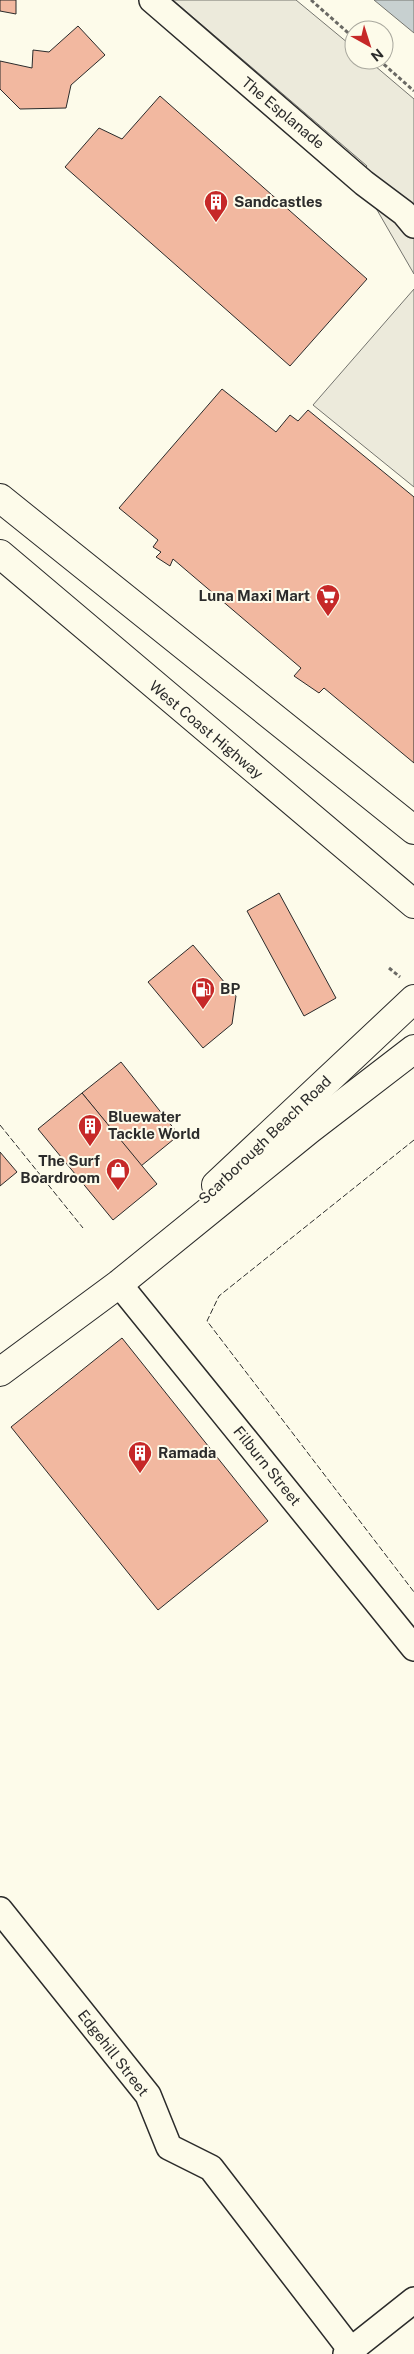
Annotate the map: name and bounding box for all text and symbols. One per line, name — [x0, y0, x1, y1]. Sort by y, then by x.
north arrow — [344, 20, 394, 70]
text: N — [368, 45, 386, 65]
street label: The Esplanade — [239, 73, 328, 152]
building icon: Sandcastles — [203, 189, 229, 223]
place label: Sandcastles — [234, 193, 323, 210]
supermarket icon: Luna Maxi Mart — [315, 583, 341, 617]
place label: Luna Maxi Mart — [199, 587, 310, 604]
street label: West Coast Highway — [146, 677, 267, 782]
fuel station icon: BP — [190, 976, 216, 1010]
place label: BP — [220, 980, 240, 997]
street label: Scarborough Beach Road — [195, 1072, 334, 1207]
place label: Bluewater Tackle World — [108, 1108, 200, 1142]
building icon: Bluewater Tackle World — [77, 1113, 103, 1147]
place label: The Surf Boardroom — [20, 1152, 100, 1186]
shop icon: The Surf Boardroom — [105, 1157, 131, 1191]
street label: Filburn Street — [230, 1423, 305, 1509]
building icon: Ramada — [127, 1440, 153, 1474]
place label: Ramada — [158, 1444, 216, 1461]
street label: Edgehill Street — [75, 2006, 152, 2099]

